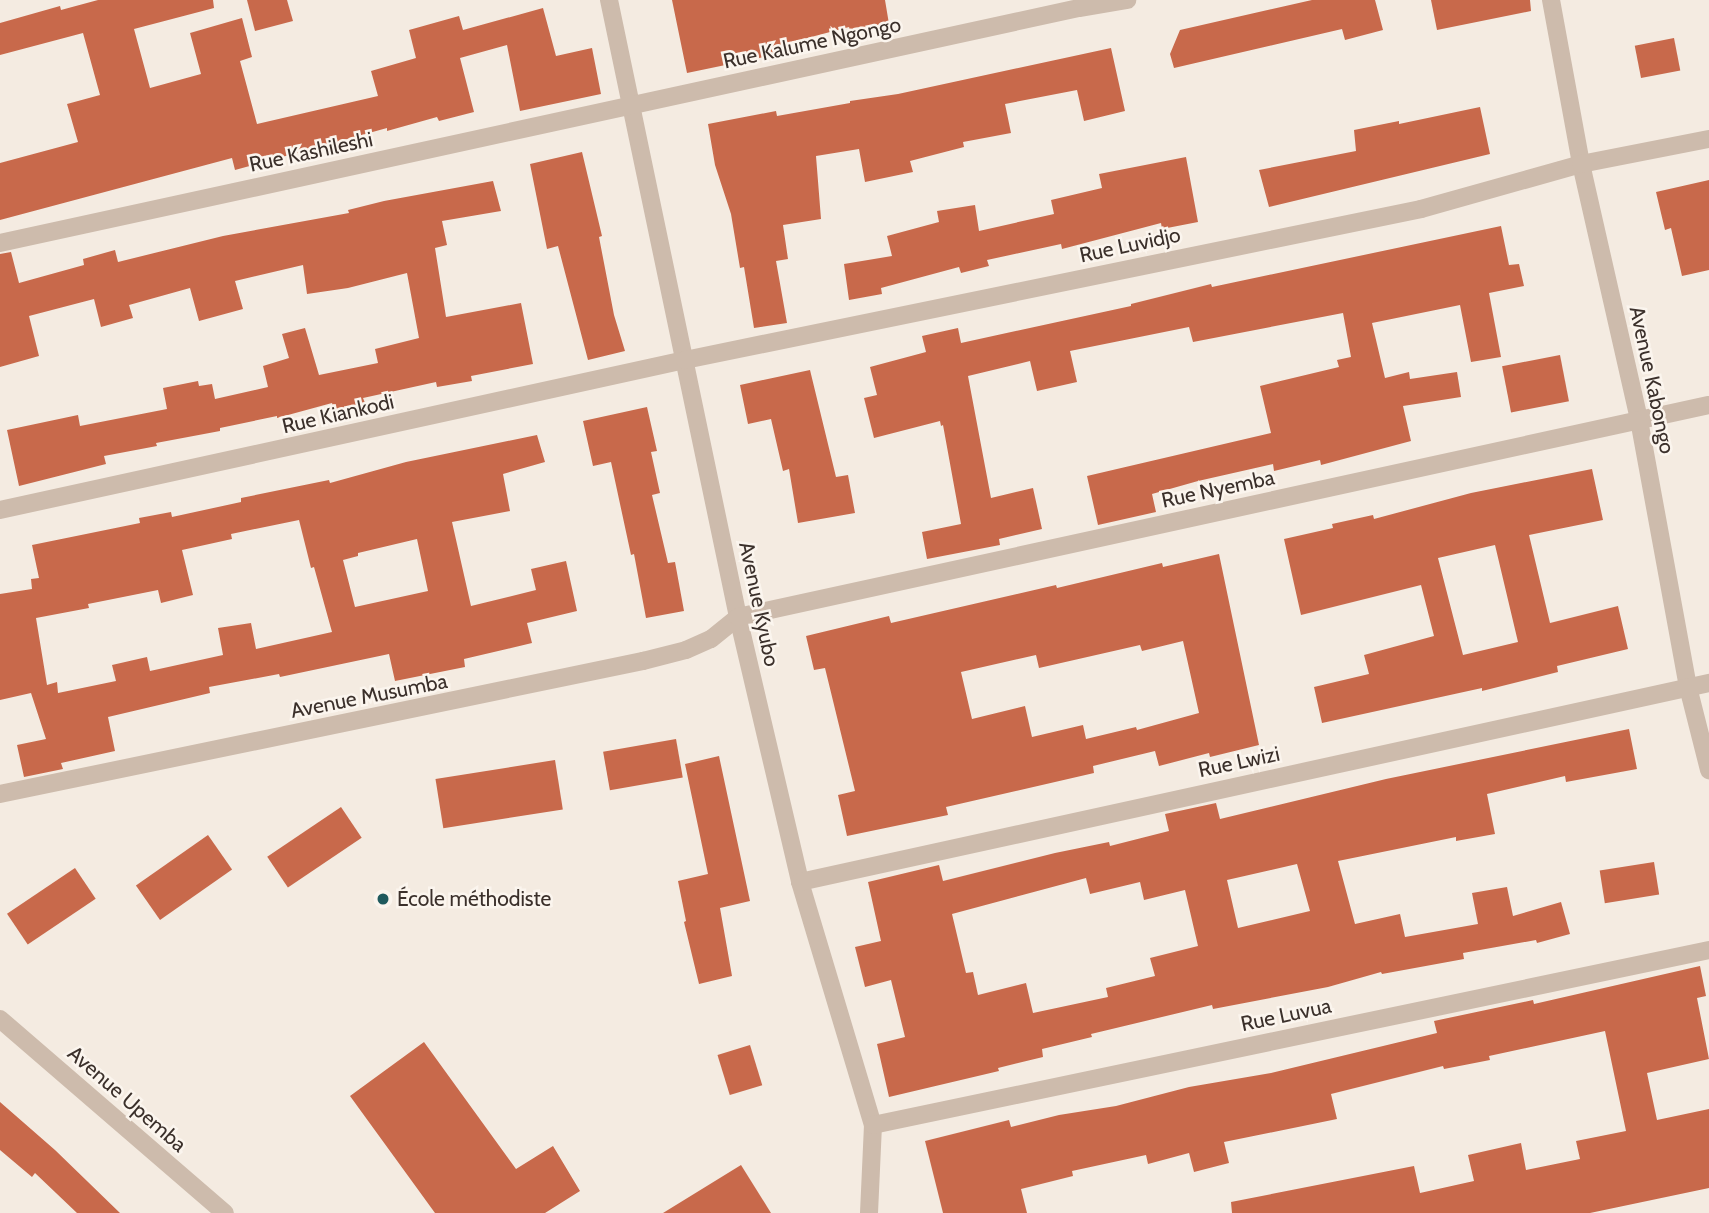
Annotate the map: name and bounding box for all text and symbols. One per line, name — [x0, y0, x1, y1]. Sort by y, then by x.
street label: Rue Kalume Ngongo — [721, 12, 903, 74]
street label: Rue Kashileshi — [247, 127, 375, 177]
street label: Rue Luvidjo — [1077, 222, 1183, 268]
street label: Avenue Kabongo — [1624, 304, 1680, 456]
street label: Rue Kiankodi — [280, 389, 396, 439]
street label: Rue Nyemba — [1159, 465, 1277, 513]
street label: Avenue Kyubo — [733, 539, 785, 669]
street label: Avenue Musumba — [289, 668, 449, 724]
street label: Rue Lwizi — [1196, 741, 1282, 783]
place label: École méthodiste — [397, 886, 551, 912]
marker: École méthodiste — [375, 891, 391, 907]
street label: Rue Luvua — [1239, 993, 1333, 1037]
street label: Avenue Upemba — [63, 1041, 191, 1157]

